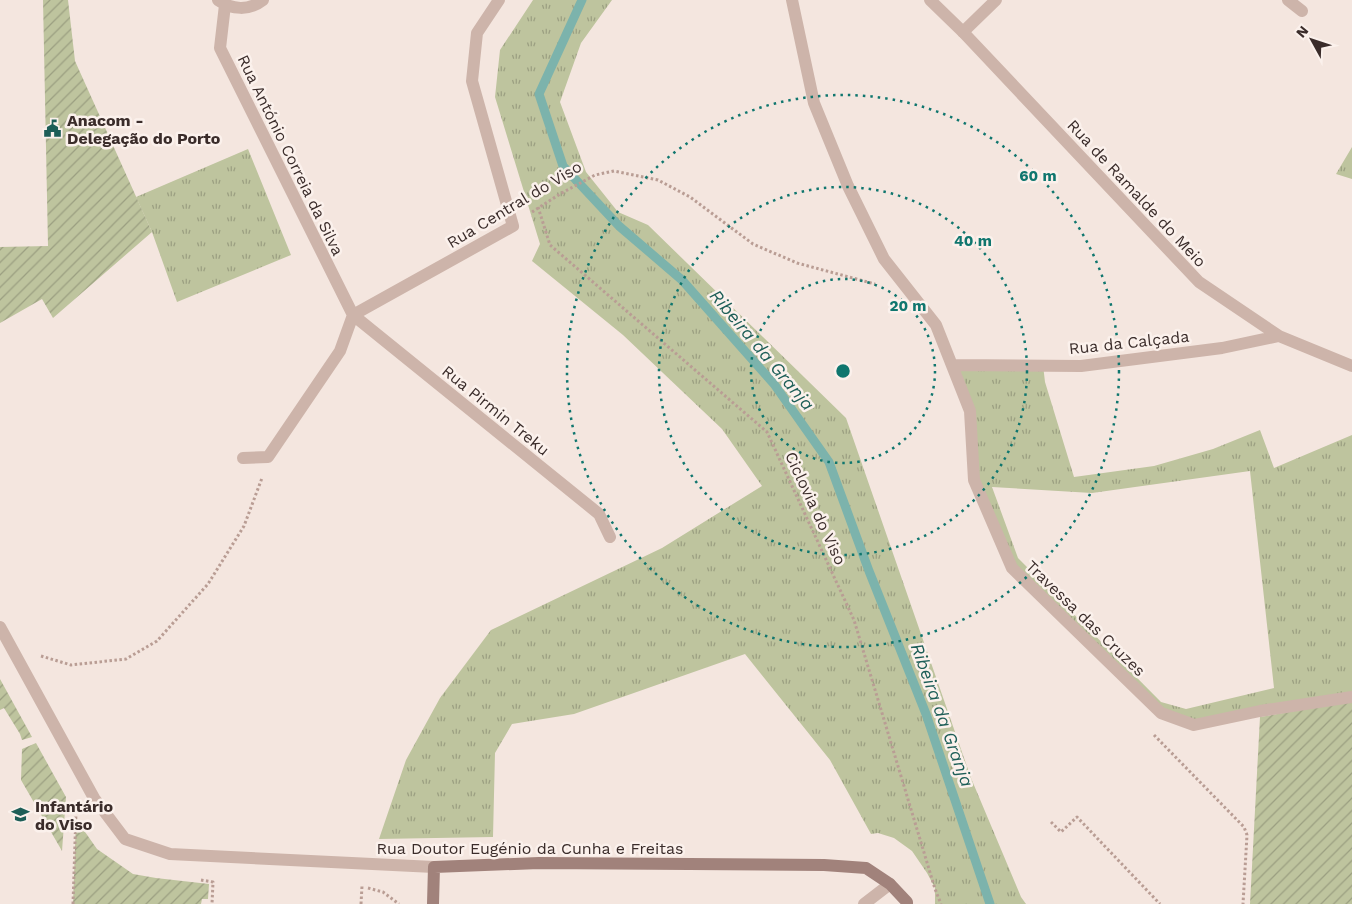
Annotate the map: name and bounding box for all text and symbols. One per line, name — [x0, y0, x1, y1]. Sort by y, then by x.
north arrow — [1287, 15, 1337, 65]
text: N — [1293, 23, 1312, 41]
street label: Rua António Correia da Silva — [234, 52, 348, 259]
place label: Anacom - Delegação do Porto — [67, 111, 221, 148]
street label: Rua de Ramalde do Meio — [1063, 116, 1210, 271]
public building icon: Anacom - Delegação do Porto — [43, 119, 63, 139]
street label: Rua Central do Viso — [444, 157, 585, 252]
text: 60 m — [1019, 167, 1057, 185]
text: 40 m — [954, 232, 992, 250]
water label: Ribeira da Granja — [706, 285, 819, 414]
text: 20 m — [889, 297, 927, 315]
street label: Rua da Calçada — [1068, 327, 1190, 358]
street label: Rua Pirmin Treku — [438, 361, 553, 459]
centre of rings — [834, 362, 852, 380]
street label: Ciclovia do Viso — [781, 449, 850, 568]
street label: Travessa das Cruzes — [1022, 556, 1149, 680]
water label: Ribeira da Granja — [907, 640, 978, 789]
place label: Infantário do Viso — [35, 797, 113, 834]
school or university icon: Infantário do Viso — [11, 805, 31, 825]
street label: Rua Doutor Eugénio da Cunha e Freitas — [377, 839, 683, 858]

